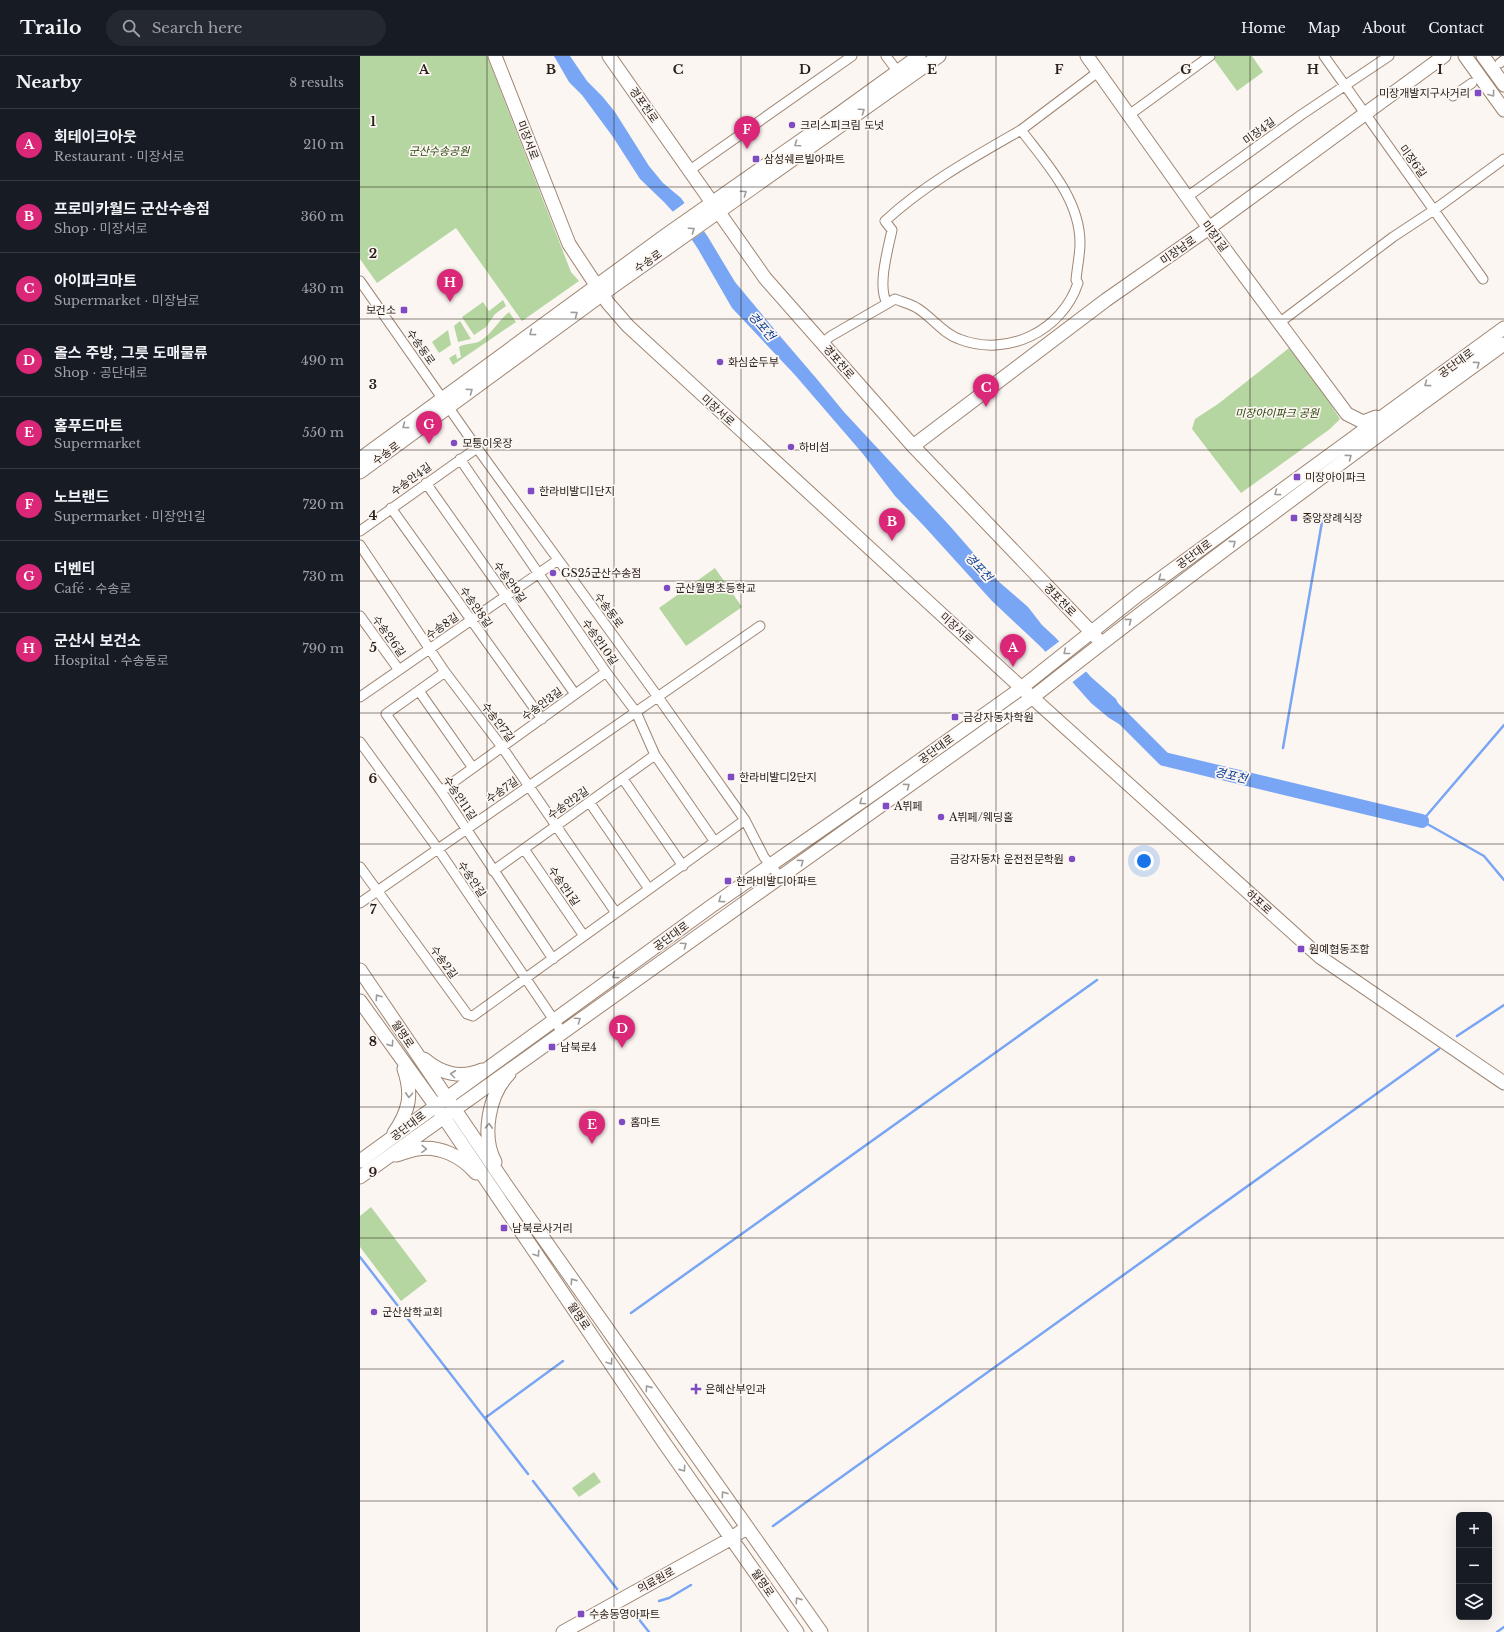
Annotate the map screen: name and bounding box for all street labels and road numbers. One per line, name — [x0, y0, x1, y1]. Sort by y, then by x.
street label: 경포천로 — [627, 84, 661, 126]
street label: 미장4길 — [1240, 115, 1278, 147]
street label: 미장서로 — [514, 119, 542, 161]
street label: 미장6길 — [1396, 142, 1430, 180]
street label: 미장1길 — [1199, 218, 1231, 254]
street label: 미장남로 — [1157, 233, 1199, 267]
street label: 수송로 — [632, 247, 664, 275]
street label: 수송동로 — [404, 326, 438, 368]
street label: 경포천로 — [820, 342, 858, 382]
street label: 공단대로 — [1436, 345, 1476, 381]
street label: 미장서로 — [698, 391, 738, 429]
street label: 수송로 — [370, 438, 402, 468]
street label: 수송안4길 — [388, 460, 434, 498]
street label: 공단대로 — [1174, 536, 1214, 572]
street label: 수송안9길 — [491, 559, 529, 605]
street label: 경포천로 — [1041, 581, 1079, 619]
street label: 수송안8길 — [457, 584, 495, 630]
street label: 수송동로 — [591, 590, 627, 630]
street label: 미장서로 — [937, 609, 977, 647]
street label: 수송8길 — [423, 610, 461, 642]
street label: 수송안6길 — [369, 613, 409, 659]
street label: 수송안10길 — [579, 616, 621, 668]
street label: 수송안3길 — [519, 684, 565, 724]
street label: 수송안7길 — [479, 699, 517, 745]
street label: 공단대로 — [916, 731, 956, 767]
street label: 수송안11길 — [440, 773, 480, 823]
street label: 수송7길 — [483, 774, 521, 806]
street label: 수송안2길 — [545, 784, 591, 822]
street label: 수송안길 — [455, 858, 489, 900]
street label: 수송안1길 — [545, 863, 583, 909]
street label: 하포로 — [1243, 887, 1275, 917]
street label: 공단대로 — [651, 918, 691, 954]
street label: 수송2길 — [427, 943, 461, 981]
street label: 월명로 — [389, 1017, 417, 1051]
street label: 공단대로 — [388, 1108, 428, 1144]
street label: 월명로 — [565, 1299, 593, 1333]
street label: 의료원로 — [635, 1564, 677, 1596]
street label: 월명로 — [749, 1567, 777, 1599]

